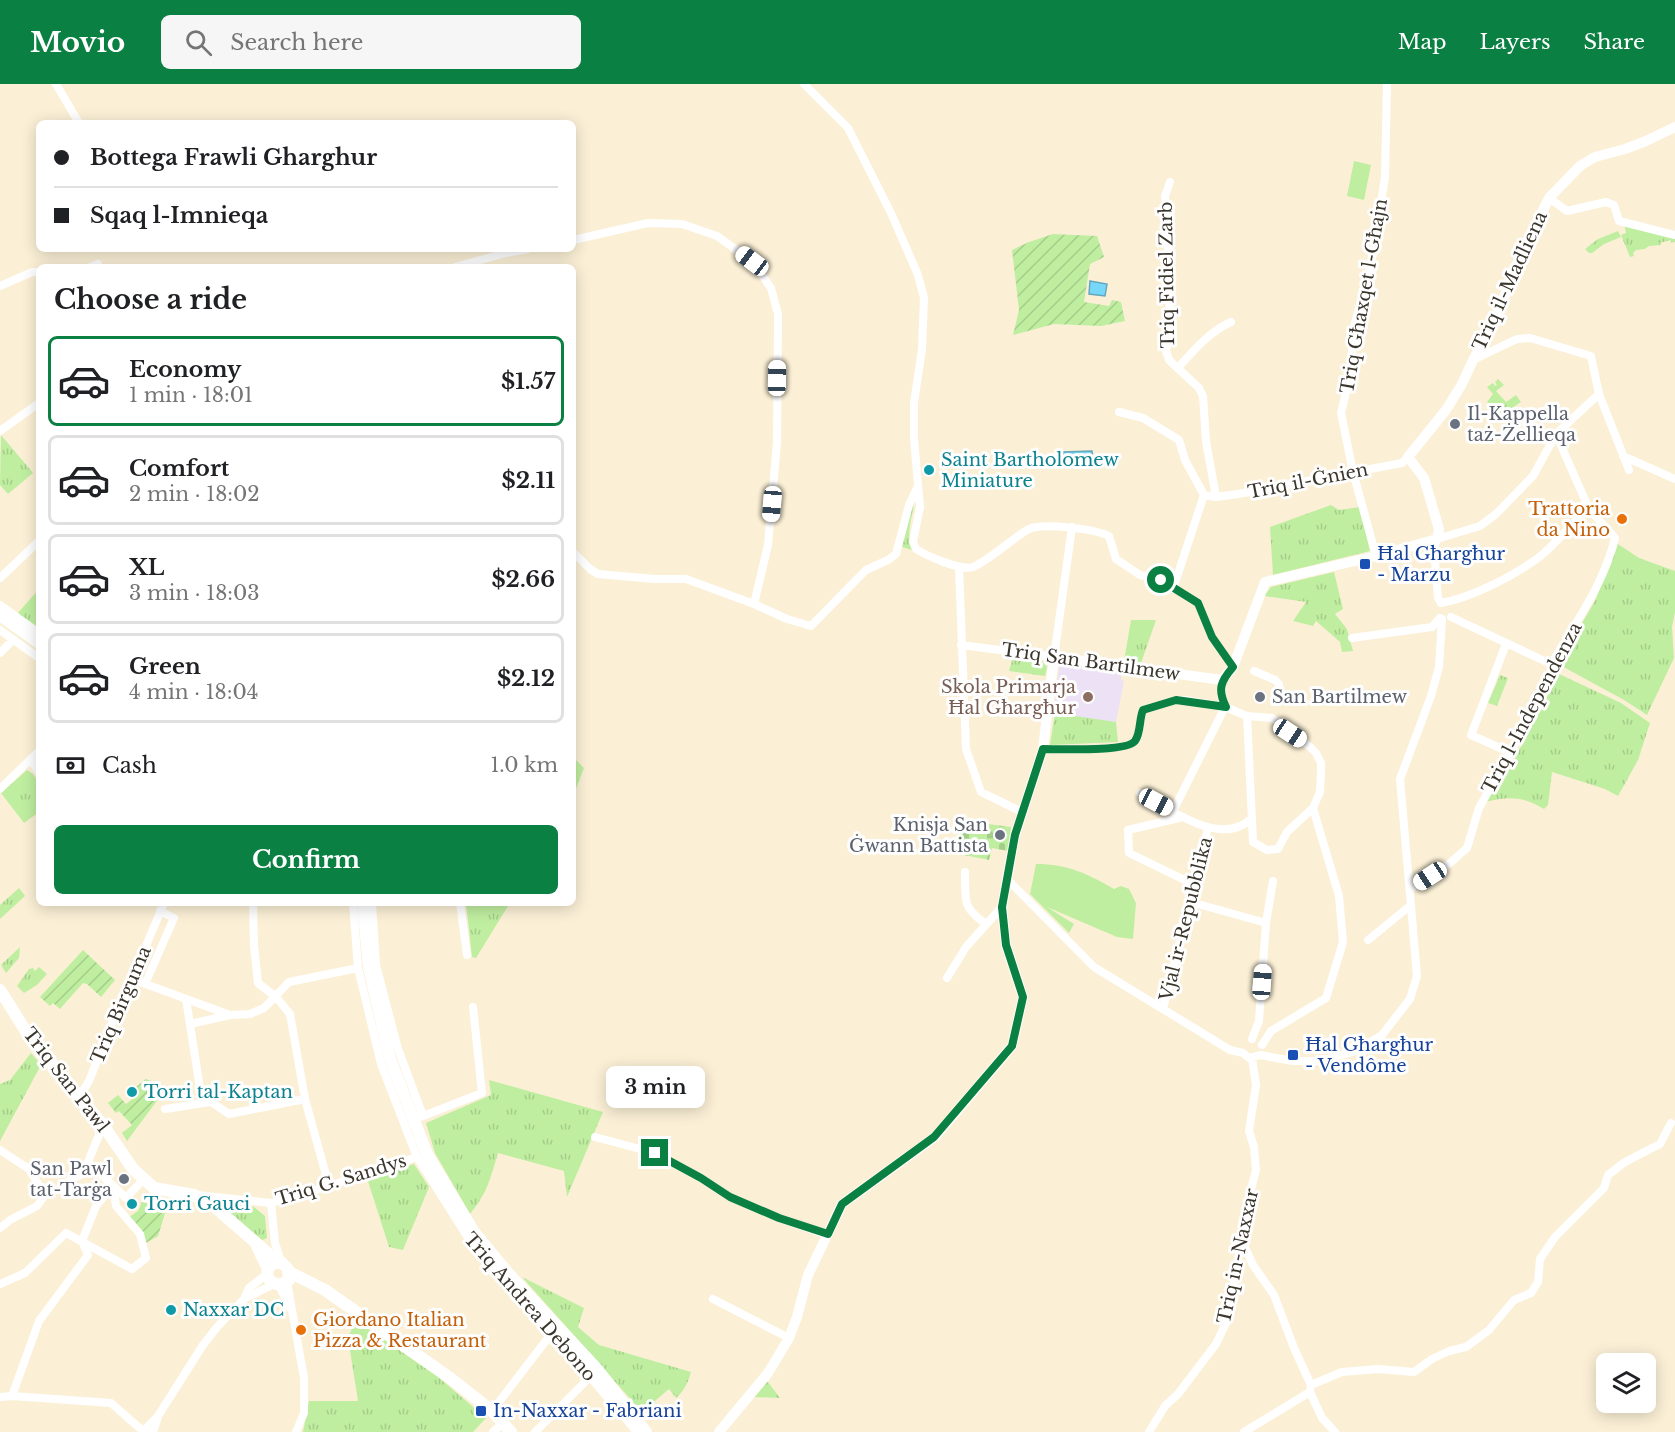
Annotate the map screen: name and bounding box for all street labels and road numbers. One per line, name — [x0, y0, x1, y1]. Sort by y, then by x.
street label: Triq Għaxqet l-Għajn — [1336, 197, 1392, 395]
street label: Triq Fidiel Zarb — [1155, 201, 1179, 349]
street label: Triq il-Madliena — [1468, 208, 1552, 354]
street label: Triq il-Ġnien — [1246, 458, 1370, 503]
street label: Triq l-Independenza — [1477, 619, 1587, 797]
street label: Triq San Bartilmew — [1000, 639, 1182, 685]
street label: Vjal ir-Repubblika — [1155, 835, 1217, 1004]
street label: Triq Birguma — [86, 943, 156, 1067]
street label: Triq San Pawl — [18, 1023, 114, 1137]
street label: Triq G. Sandys — [273, 1150, 409, 1210]
street label: Triq in-Naxxar — [1213, 1186, 1263, 1326]
street label: Triq Andrea Debono — [459, 1228, 601, 1386]

